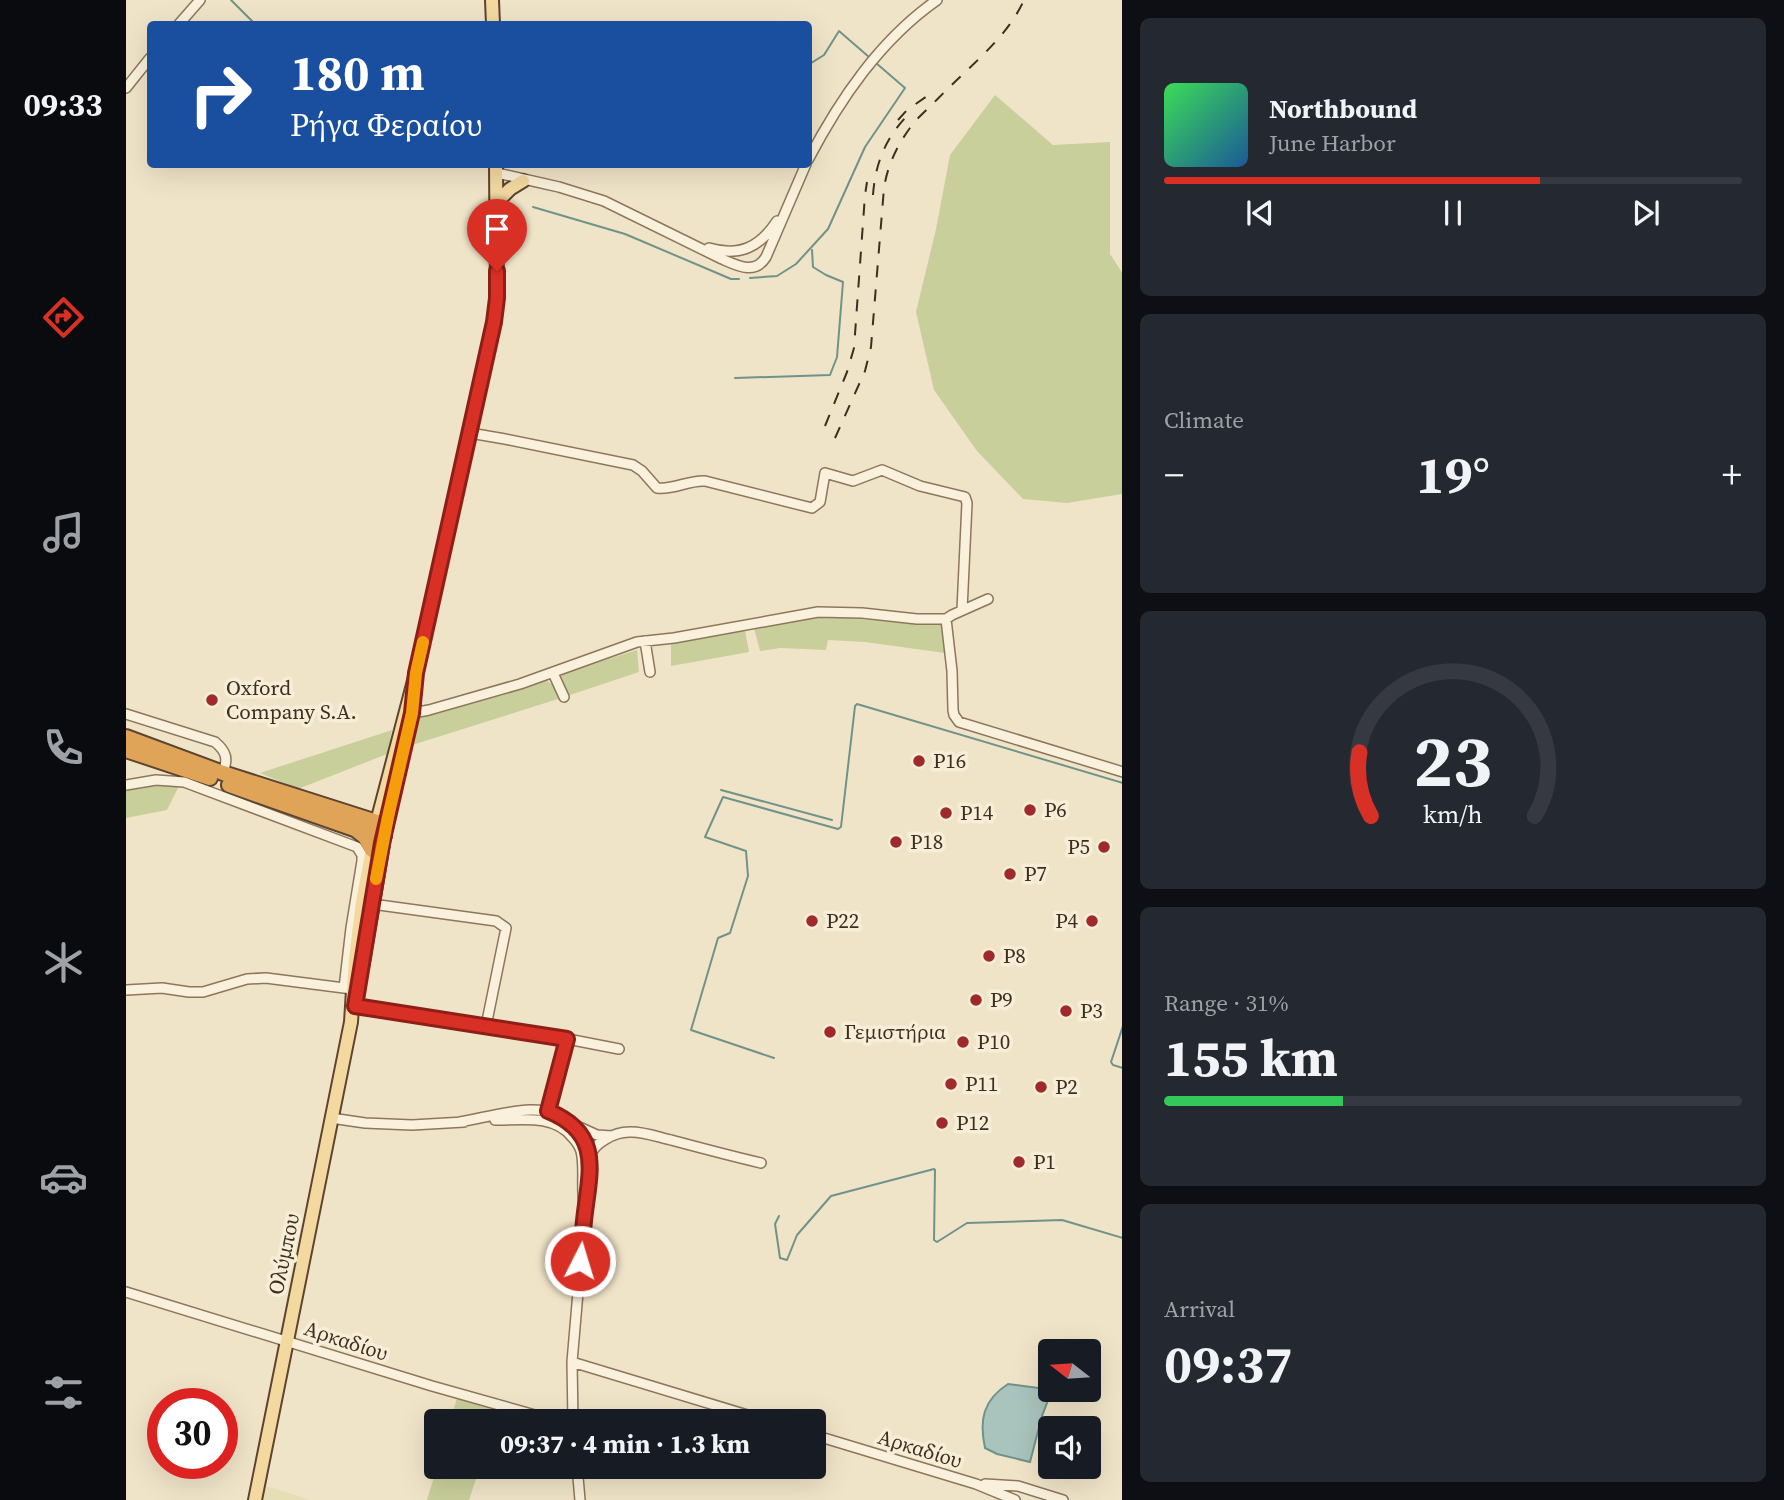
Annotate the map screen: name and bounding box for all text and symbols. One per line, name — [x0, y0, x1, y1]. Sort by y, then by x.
text: 180 m — [290, 39, 425, 106]
icon: right — [175, 49, 266, 140]
text: 09:33 — [24, 83, 102, 127]
text: Northbound — [1269, 91, 1417, 127]
text: Ρήγα Φεραίου — [290, 103, 482, 147]
text: June Harbor — [1269, 127, 1396, 159]
icon: previous — [1241, 194, 1279, 232]
icon: pause — [1434, 194, 1472, 232]
icon: next — [1627, 194, 1665, 232]
pin — [467, 199, 527, 271]
icon: arrive — [478, 210, 516, 248]
icon: directions — [39, 293, 88, 342]
text: Climate — [1164, 404, 1244, 436]
text: 19° — [1416, 439, 1490, 510]
text: − — [1164, 449, 1184, 501]
text: + — [1722, 449, 1742, 501]
icon: music — [39, 508, 88, 557]
place label: Oxford Company S.A. — [226, 673, 357, 726]
marker: Oxford Company S.A. — [204, 692, 220, 708]
text: 23 — [1414, 711, 1492, 810]
icon: phone — [39, 723, 88, 772]
place label: P16 — [933, 746, 966, 775]
marker: P16 — [911, 753, 927, 769]
place label: P6 — [1044, 795, 1067, 824]
text: km/h — [1423, 797, 1483, 831]
place label: P14 — [960, 798, 994, 827]
marker: P6 — [1022, 802, 1038, 818]
marker: P14 — [938, 805, 954, 821]
place label: P18 — [910, 827, 943, 856]
place label: P5 — [1067, 832, 1090, 861]
marker: P18 — [888, 834, 904, 850]
marker: P5 — [1096, 839, 1112, 855]
place label: P7 — [1024, 859, 1047, 888]
marker: P7 — [1002, 866, 1018, 882]
place label: P22 — [826, 906, 859, 935]
place label: P4 — [1055, 906, 1078, 935]
marker: P22 — [804, 913, 820, 929]
marker: P4 — [1084, 913, 1100, 929]
icon: climate — [39, 938, 88, 987]
place label: P8 — [1003, 941, 1026, 970]
marker: P8 — [981, 948, 997, 964]
place label: P9 — [990, 985, 1013, 1014]
text: Range · 31% — [1164, 987, 1289, 1019]
marker: P9 — [968, 992, 984, 1008]
place label: P3 — [1080, 996, 1103, 1025]
marker: P3 — [1058, 1003, 1074, 1019]
place label: Γεμιστήρια — [844, 1017, 946, 1046]
text: 155 km — [1164, 1022, 1338, 1093]
marker: Γεμιστήρια — [822, 1024, 838, 1040]
place label: P10 — [977, 1027, 1010, 1056]
marker: P10 — [955, 1034, 971, 1050]
place label: P11 — [965, 1069, 998, 1098]
place label: P2 — [1055, 1072, 1078, 1101]
marker: P11 — [943, 1076, 959, 1092]
marker: P2 — [1033, 1079, 1049, 1095]
place label: P12 — [956, 1108, 989, 1137]
marker: P12 — [934, 1115, 950, 1131]
place label: P1 — [1033, 1147, 1056, 1176]
icon: car — [39, 1153, 88, 1202]
marker: P1 — [1011, 1154, 1027, 1170]
street label: Ολύμπου — [261, 1211, 306, 1297]
position arrow — [543, 1224, 617, 1298]
text: Arrival — [1164, 1293, 1235, 1325]
street label: Αρκαδίου — [301, 1313, 392, 1368]
text: 09:37 — [1164, 1328, 1292, 1399]
north arrow — [1038, 1339, 1101, 1402]
map controls — [1038, 1339, 1101, 1479]
icon: filters — [39, 1368, 88, 1417]
speed limit sign: 30 — [147, 1388, 238, 1479]
button: sound — [1038, 1416, 1101, 1479]
street label: Αρκαδίου — [875, 1422, 966, 1475]
text: 09:37 · 4 min · 1.3 km — [500, 1426, 750, 1462]

